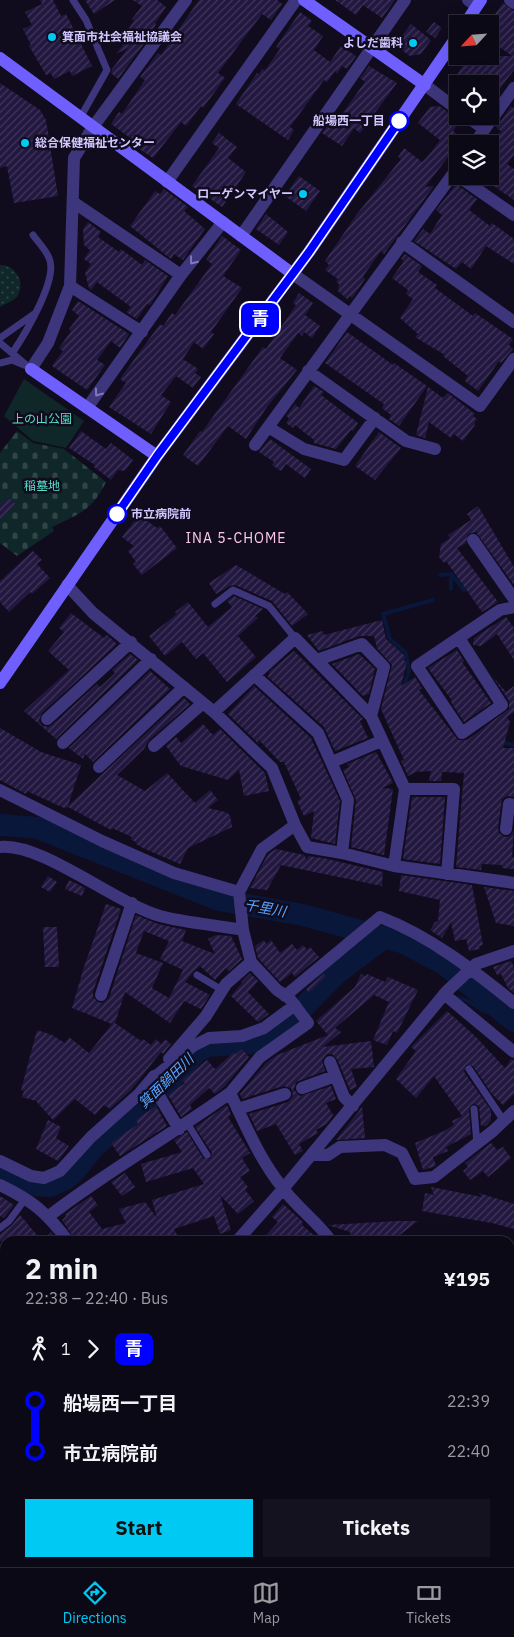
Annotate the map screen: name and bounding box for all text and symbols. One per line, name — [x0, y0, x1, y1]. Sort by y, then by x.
north arrow — [449, 15, 499, 65]
map controls — [449, 15, 499, 185]
place label: 箕面市社会福祉協議会 — [62, 29, 182, 44]
marker: 箕面市社会福祉協議会 — [46, 31, 58, 43]
place label: よしだ歯科 — [343, 35, 403, 50]
marker: よしだ歯科 — [407, 37, 419, 49]
button: locate — [449, 75, 499, 125]
marker: 船場西一丁目 — [389, 111, 409, 131]
place label: 船場西一丁目 — [313, 113, 385, 128]
place label: 総合保健福祉センター — [35, 135, 155, 150]
button: layers — [449, 135, 499, 185]
marker: 総合保健福祉センター — [19, 137, 31, 149]
place label: ローゲンマイヤー — [197, 186, 293, 201]
marker: ローゲンマイヤー — [297, 188, 309, 200]
one-way arrow — [189, 255, 198, 264]
line badge: 青 — [244, 303, 276, 335]
text: 青 — [251, 307, 269, 330]
one-way arrow — [95, 387, 104, 396]
park label: 上の山公園 — [12, 411, 72, 426]
park label: 稲墓地 — [24, 478, 60, 493]
marker: 市立病院前 — [107, 504, 127, 524]
place label: 市立病院前 — [131, 506, 191, 521]
district label: INA 5-CHOME — [185, 529, 287, 547]
water label: 千里川 — [243, 895, 289, 921]
water label: 箕面鍋田川 — [135, 1049, 199, 1112]
text: 2 min — [25, 1250, 98, 1287]
text: ¥195 — [443, 1267, 490, 1291]
text: 22:38 – 22:40 · Bus — [25, 1288, 168, 1308]
icon: walk — [25, 1335, 53, 1363]
icon: forward — [79, 1335, 107, 1363]
text: 青 — [125, 1337, 143, 1360]
text: 1 — [61, 1339, 71, 1359]
text: 船場西一丁目 — [63, 1391, 177, 1415]
text: 22:39 — [447, 1391, 490, 1411]
text: 市立病院前 — [63, 1441, 158, 1465]
text: 22:40 — [447, 1441, 490, 1461]
button: Start — [25, 1499, 253, 1557]
button: Tickets — [263, 1499, 490, 1557]
tab: Directions — [63, 1579, 127, 1627]
tab: Map — [252, 1579, 280, 1627]
tab: Tickets — [406, 1579, 451, 1627]

